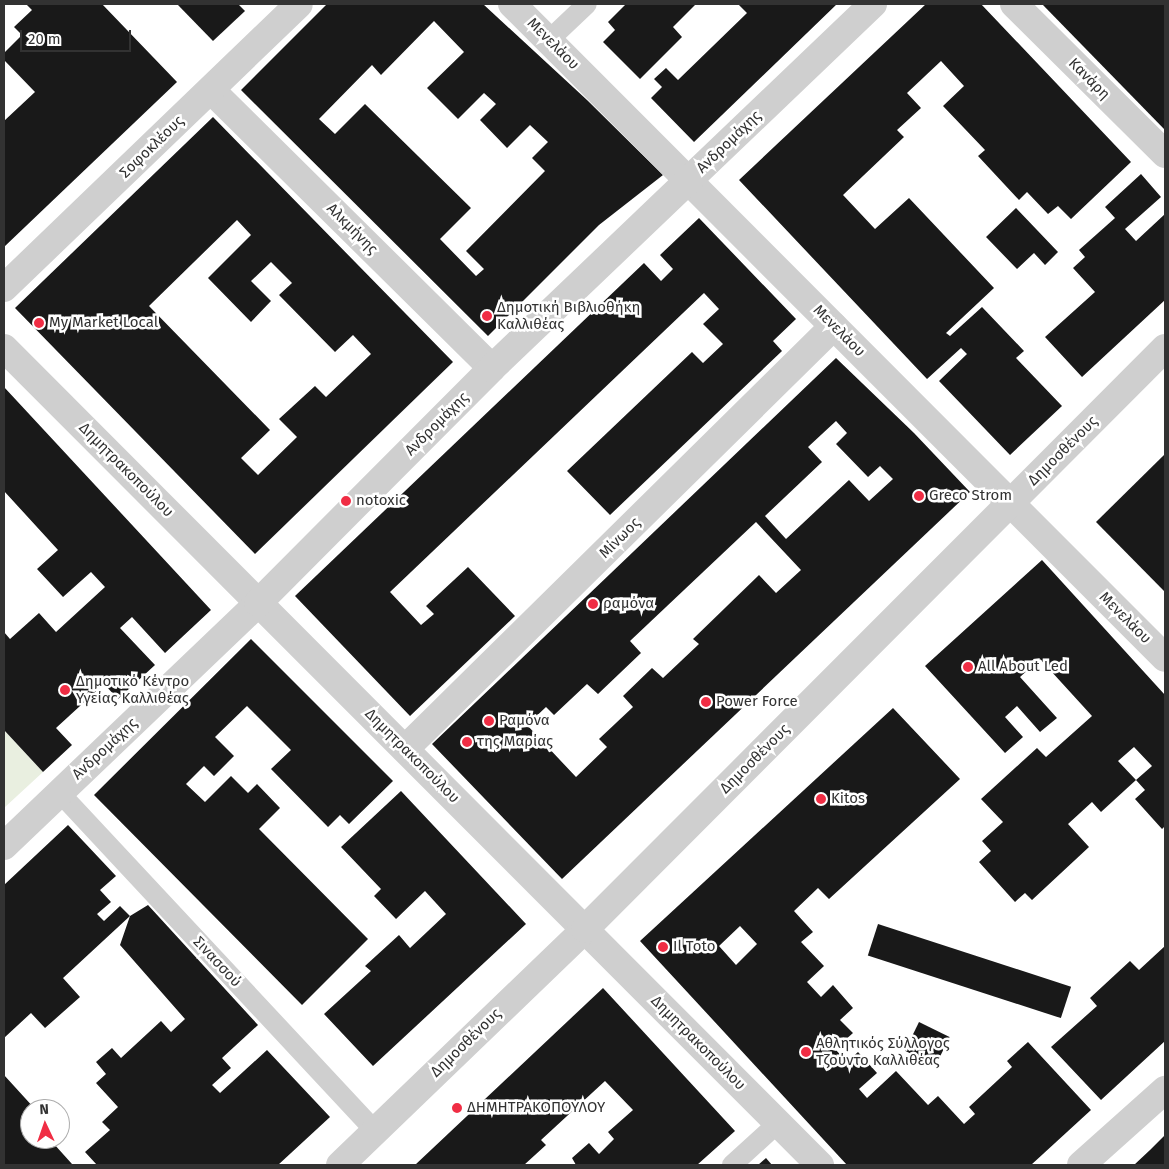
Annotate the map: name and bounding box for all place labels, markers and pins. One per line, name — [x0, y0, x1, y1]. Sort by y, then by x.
place label: Δημοτική Βιβλιοθήκη Καλλιθέας — [497, 298, 640, 333]
marker: Δημοτική Βιβλιοθήκη Καλλιθέας — [481, 310, 493, 322]
place label: My Market Local — [49, 314, 158, 332]
marker: My Market Local — [33, 317, 45, 329]
place label: Greco Strom — [929, 487, 1012, 505]
marker: Greco Strom — [913, 490, 925, 502]
place label: notoxic — [356, 492, 406, 510]
marker: notoxic — [340, 495, 352, 507]
place label: ραμόνα — [603, 595, 654, 613]
marker: ραμόνα — [587, 598, 599, 610]
place label: All About Led — [978, 658, 1068, 676]
marker: All About Led — [962, 661, 974, 673]
place label: Δημοτικό Κέντρο Υγείας Καλλιθέας — [76, 672, 189, 707]
marker: Δημοτικό Κέντρο Υγείας Καλλιθέας — [58, 683, 72, 697]
place label: Power Force — [716, 693, 798, 711]
marker: Power Force — [700, 696, 712, 708]
place label: Ραμόνα — [499, 712, 550, 730]
marker: Ραμόνα — [483, 715, 495, 727]
place label: της Μαρίας — [477, 733, 553, 751]
marker: της Μαρίας — [461, 736, 473, 748]
place label: Kitos — [831, 790, 865, 808]
marker: Kitos — [815, 793, 827, 805]
place label: Il Toto — [673, 938, 715, 956]
marker: Il Toto — [657, 941, 669, 953]
place label: Αθλητικός Σύλλογος Τζούντο Καλλιθέας — [816, 1034, 950, 1069]
marker: Αθλητικός Σύλλογος Τζούντο Καλλιθέας — [800, 1046, 812, 1058]
place label: ΔΗΜΗΤΡΑΚΟΠΟΥΛΟΥ — [467, 1099, 605, 1117]
marker: ΔΗΜΗΤΡΑΚΟΠΟΥΛΟΥ — [451, 1102, 463, 1114]

